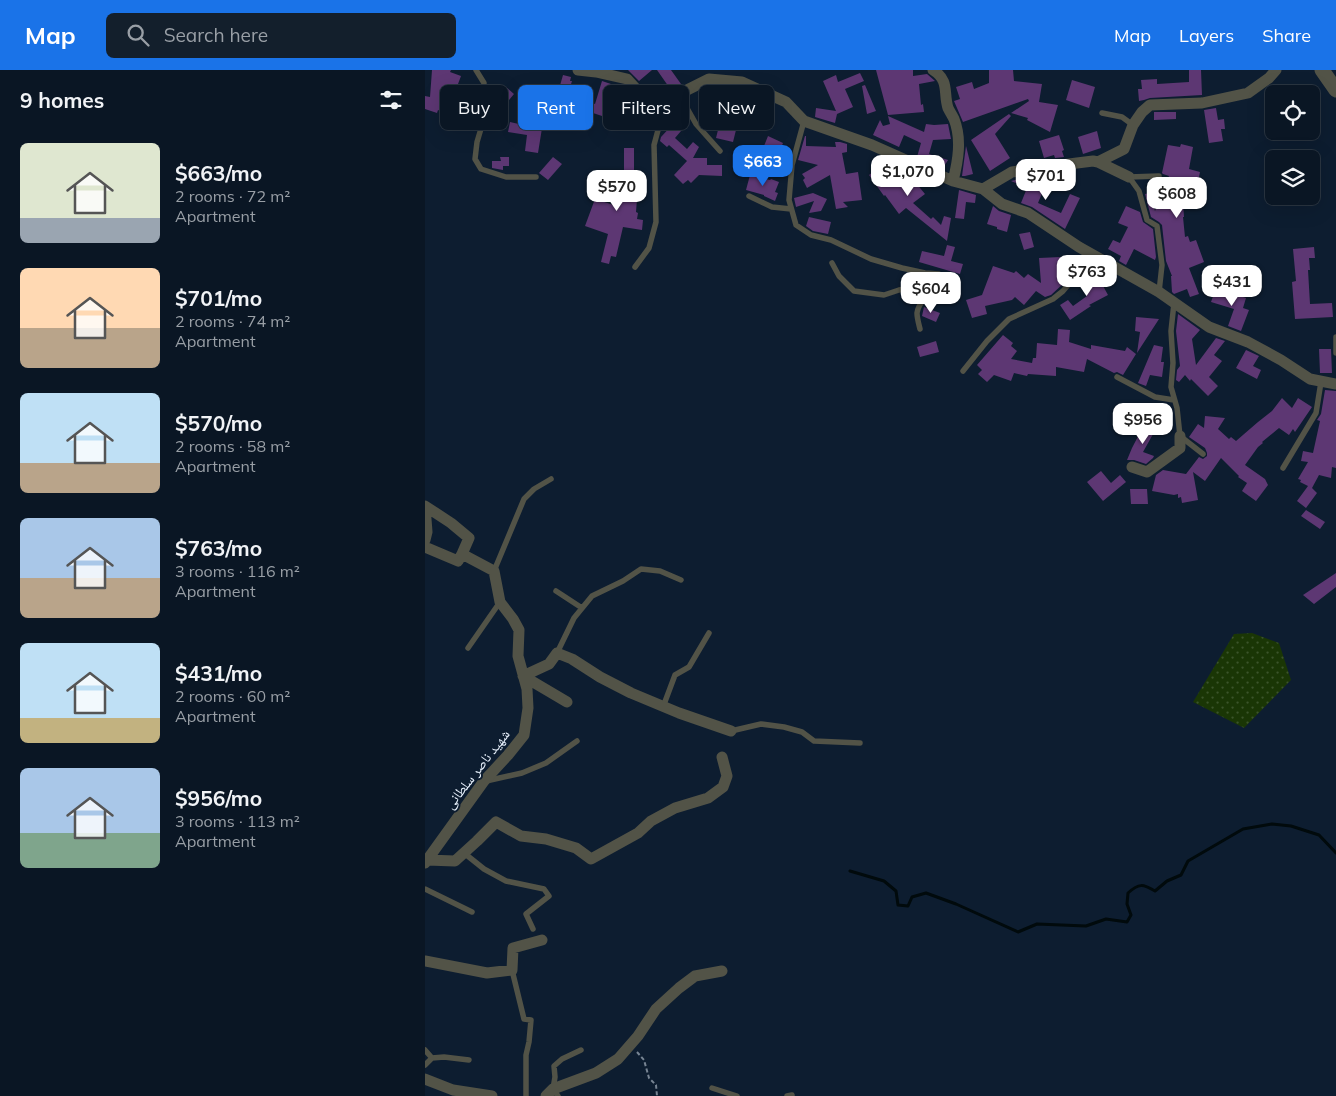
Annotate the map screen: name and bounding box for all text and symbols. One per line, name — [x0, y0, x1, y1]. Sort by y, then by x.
search box — [106, 13, 456, 58]
text: Map — [25, 20, 76, 50]
icon: search — [124, 21, 152, 49]
text: Search here — [164, 23, 268, 47]
text: Map — [1114, 24, 1151, 47]
text: Layers — [1179, 24, 1234, 47]
text: Share — [1262, 24, 1311, 47]
chip: Buy — [440, 85, 508, 130]
chip: Rent — [518, 85, 593, 130]
chip: Filters — [603, 85, 689, 130]
chip: New — [699, 85, 774, 130]
map controls — [1265, 85, 1320, 205]
button: locate — [1265, 85, 1320, 140]
icon: filters — [377, 86, 405, 114]
text: 9 homes — [20, 87, 104, 113]
pin: $663 — [733, 144, 793, 187]
button: layers — [1265, 150, 1320, 205]
text: $663 — [744, 151, 782, 171]
pin: $1,070 — [867, 154, 949, 197]
pin: $701 — [1016, 158, 1076, 201]
text: $663/mo — [175, 160, 262, 186]
text: $1,070 — [882, 161, 934, 181]
icon: home — [60, 163, 120, 223]
text: $701 — [1027, 165, 1065, 185]
pin: $570 — [587, 170, 647, 212]
text: $570 — [598, 176, 636, 196]
pin: $608 — [1147, 176, 1207, 219]
text: $608 — [1158, 183, 1196, 203]
text: 2 rooms · 72 m² — [175, 186, 290, 206]
text: Apartment — [175, 206, 256, 226]
pin: $763 — [1057, 254, 1117, 297]
text: $763 — [1068, 261, 1106, 281]
pin: $431 — [1202, 264, 1262, 307]
text: $431 — [1213, 271, 1251, 291]
pin: $604 — [901, 272, 961, 314]
text: $604 — [912, 278, 950, 298]
text: $701/mo — [175, 285, 262, 311]
icon: home — [60, 288, 120, 348]
text: 2 rooms · 74 m² — [175, 311, 290, 331]
text: Apartment — [175, 331, 256, 351]
pin: $956 — [1113, 402, 1173, 445]
text: $956 — [1124, 409, 1162, 429]
text: $570/mo — [175, 410, 262, 436]
icon: home — [60, 413, 120, 473]
text: 2 rooms · 58 m² — [175, 436, 290, 456]
text: Apartment — [175, 456, 256, 476]
text: $763/mo — [175, 535, 262, 561]
icon: home — [60, 538, 120, 598]
text: 3 rooms · 116 m² — [175, 561, 300, 581]
text: Apartment — [175, 581, 256, 601]
text: $431/mo — [175, 660, 262, 686]
icon: home — [60, 663, 120, 723]
text: 2 rooms · 60 m² — [175, 686, 290, 706]
text: Apartment — [175, 706, 256, 726]
street label: شهید ناصر سلطانی — [440, 726, 514, 812]
text: $956/mo — [175, 785, 262, 811]
icon: home — [60, 788, 120, 848]
text: 3 rooms · 113 m² — [175, 811, 300, 831]
text: Apartment — [175, 831, 256, 851]

